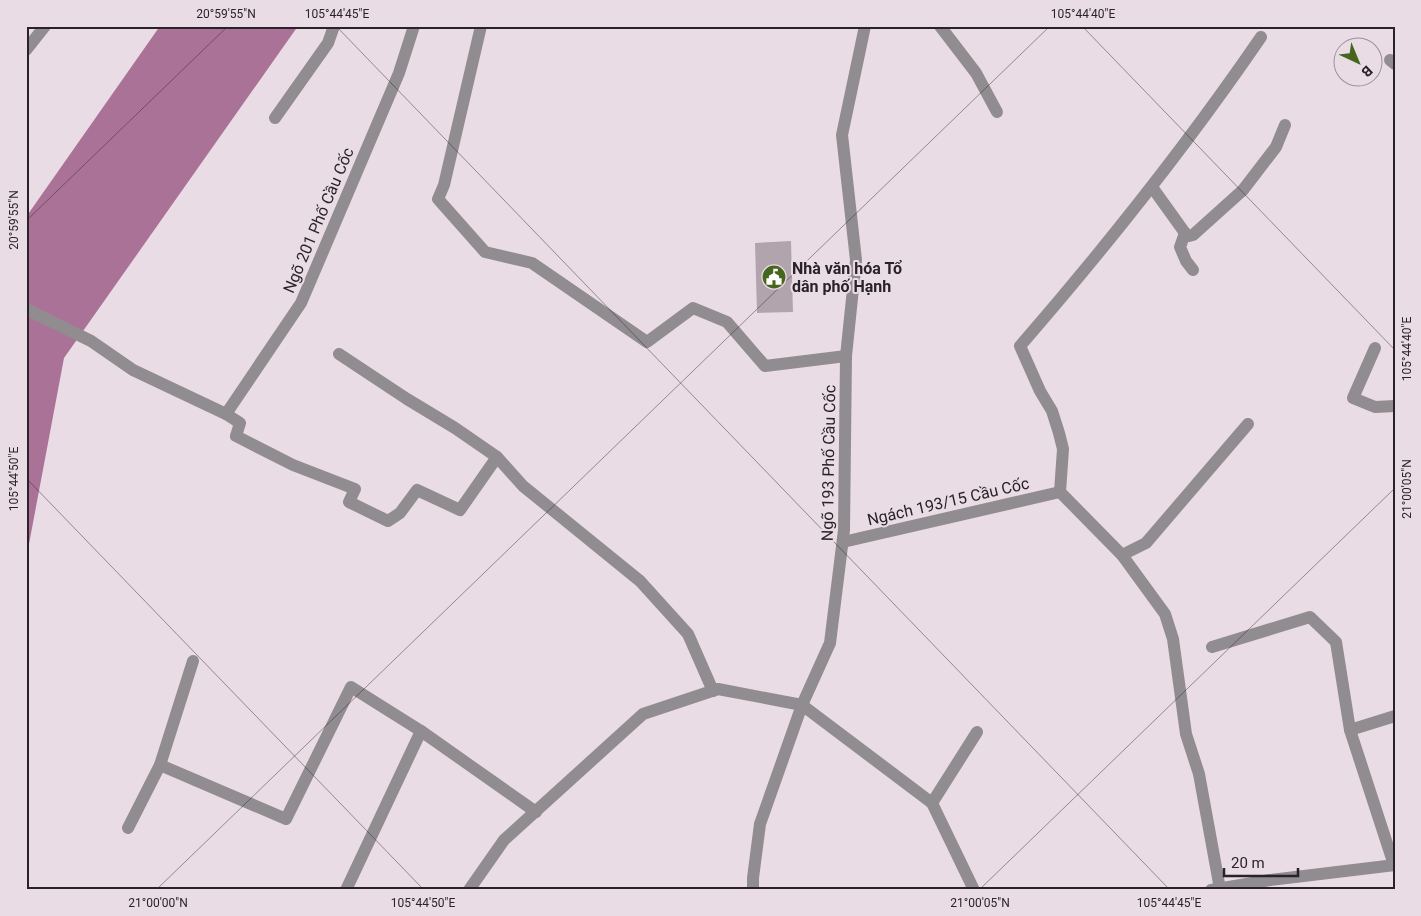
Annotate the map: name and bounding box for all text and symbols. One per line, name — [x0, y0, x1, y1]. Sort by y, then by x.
text: 20°59'55"N — [196, 7, 256, 21]
text: 105°44'45"E — [305, 7, 369, 21]
text: 105°44'40"E — [1051, 7, 1115, 21]
north arrow — [1334, 38, 1384, 88]
text: B — [1358, 62, 1376, 80]
street label: Ngõ 201 Phố Cầu Cốc — [279, 145, 358, 296]
text: 20°59'55"N — [7, 190, 21, 250]
place label: Nhà văn hóa Tổ dân phố Hạnh — [792, 259, 902, 296]
public building icon: Nhà văn hóa Tổ dân phố Hạnh — [761, 264, 787, 290]
text: 105°44'40"E — [1400, 317, 1414, 381]
street label: Ngõ 193 Phố Cầu Cốc — [818, 385, 839, 541]
text: 105°44'50"E — [7, 447, 21, 511]
text: 21°00'05"N — [1400, 459, 1414, 519]
street label: Ngách 193/15 Cầu Cốc — [865, 474, 1031, 529]
scale bar — [1224, 846, 1297, 878]
text: 20 m — [1231, 854, 1265, 872]
text: 21°00'00"N — [128, 896, 188, 910]
text: 105°44'50"E — [391, 896, 455, 910]
text: 21°00'05"N — [950, 896, 1010, 910]
text: 105°44'45"E — [1137, 896, 1201, 910]

